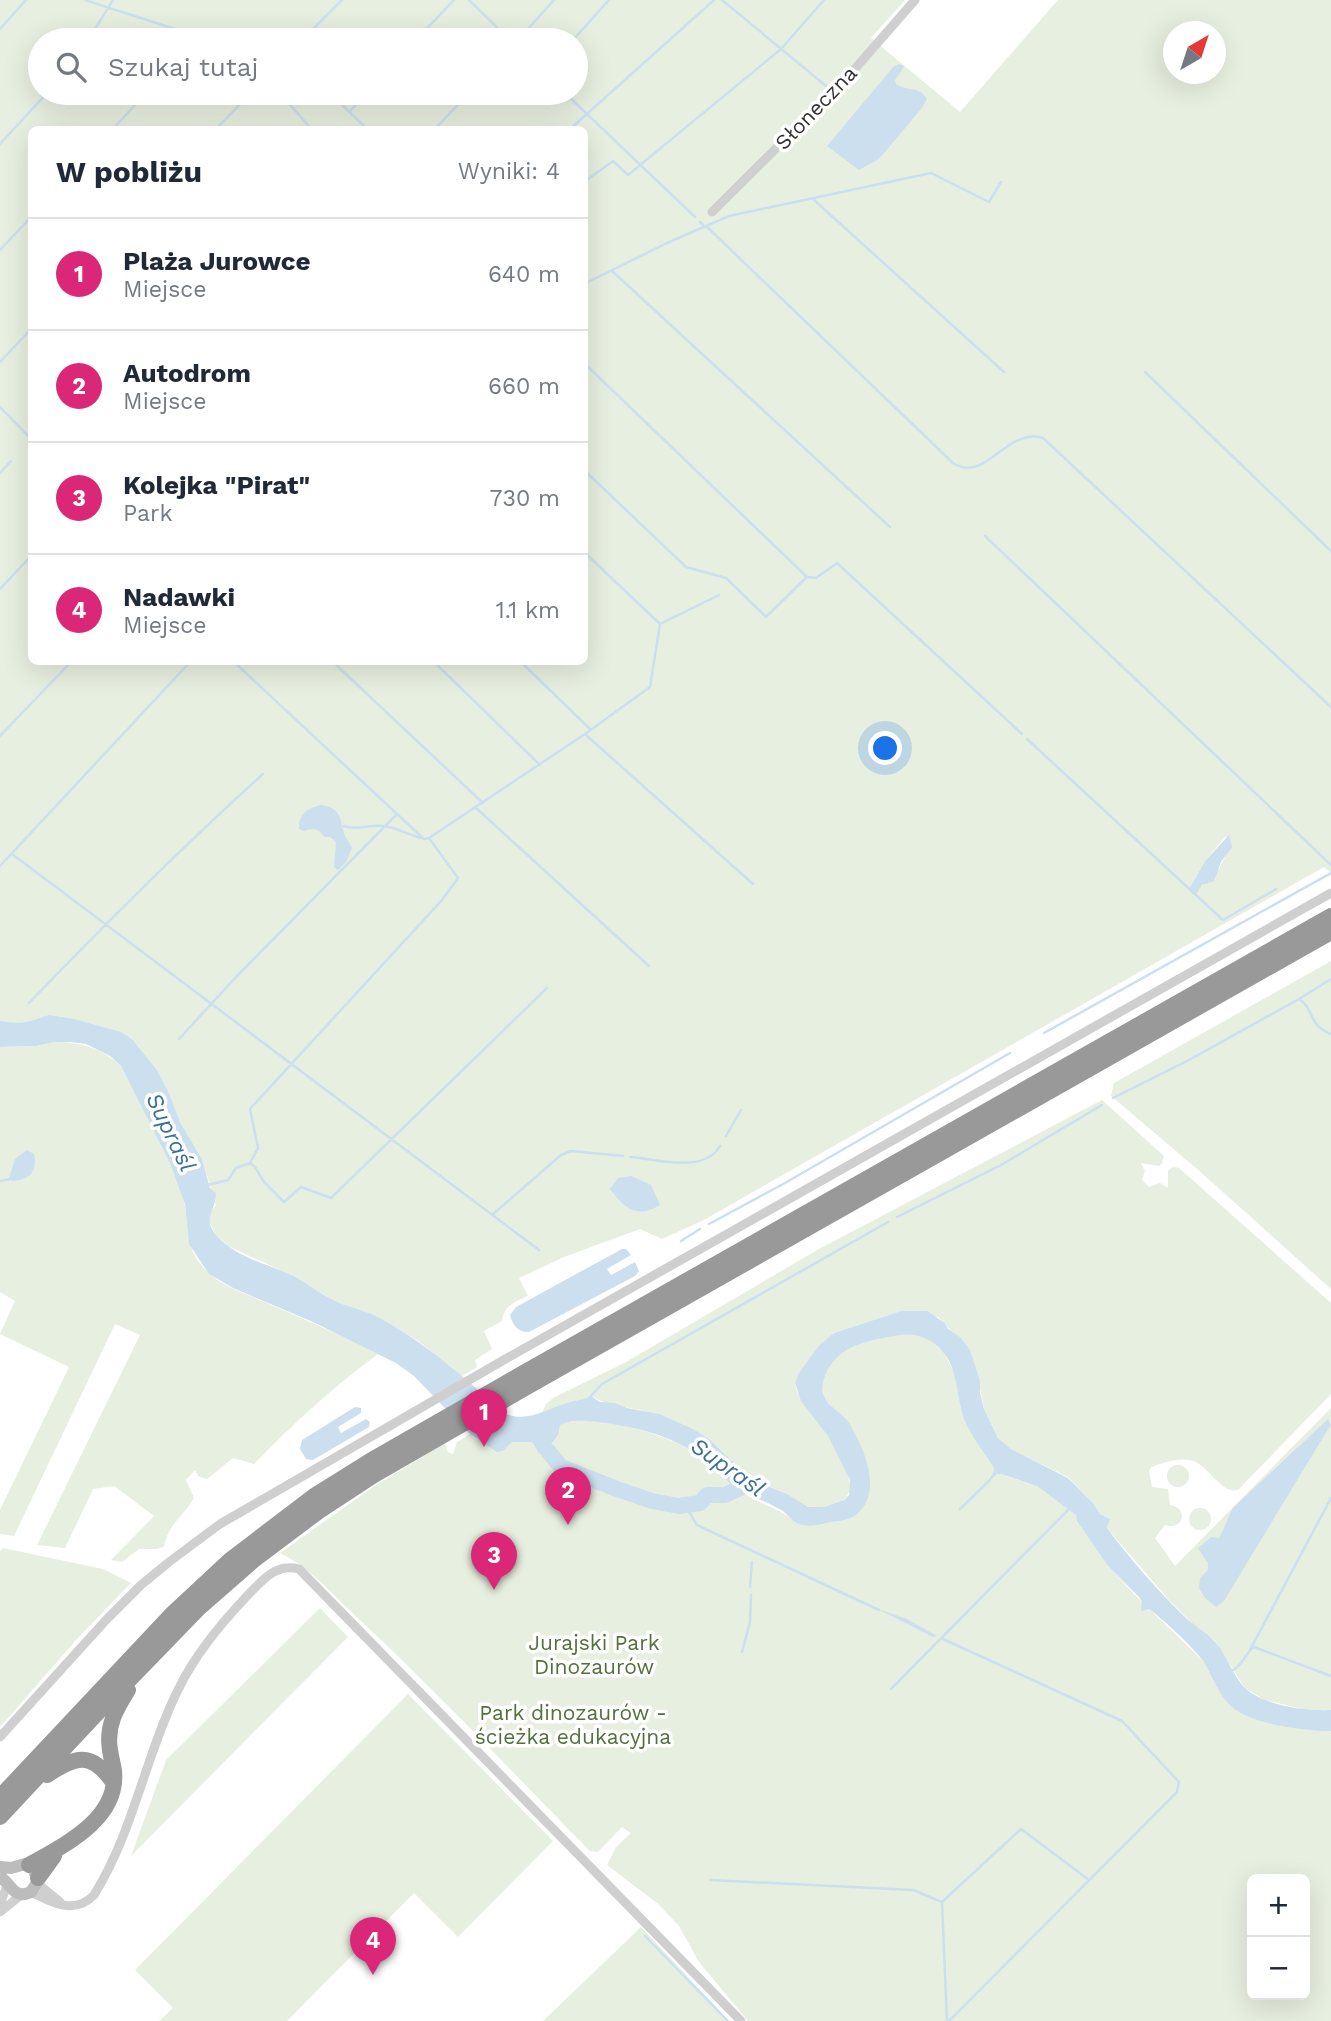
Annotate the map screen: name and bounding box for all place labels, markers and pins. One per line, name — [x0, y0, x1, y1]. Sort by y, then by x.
pin: 1 — [461, 1389, 507, 1447]
pin: 2 — [545, 1467, 591, 1525]
pin: 3 — [471, 1532, 517, 1590]
pin: 4 — [350, 1917, 396, 1975]

